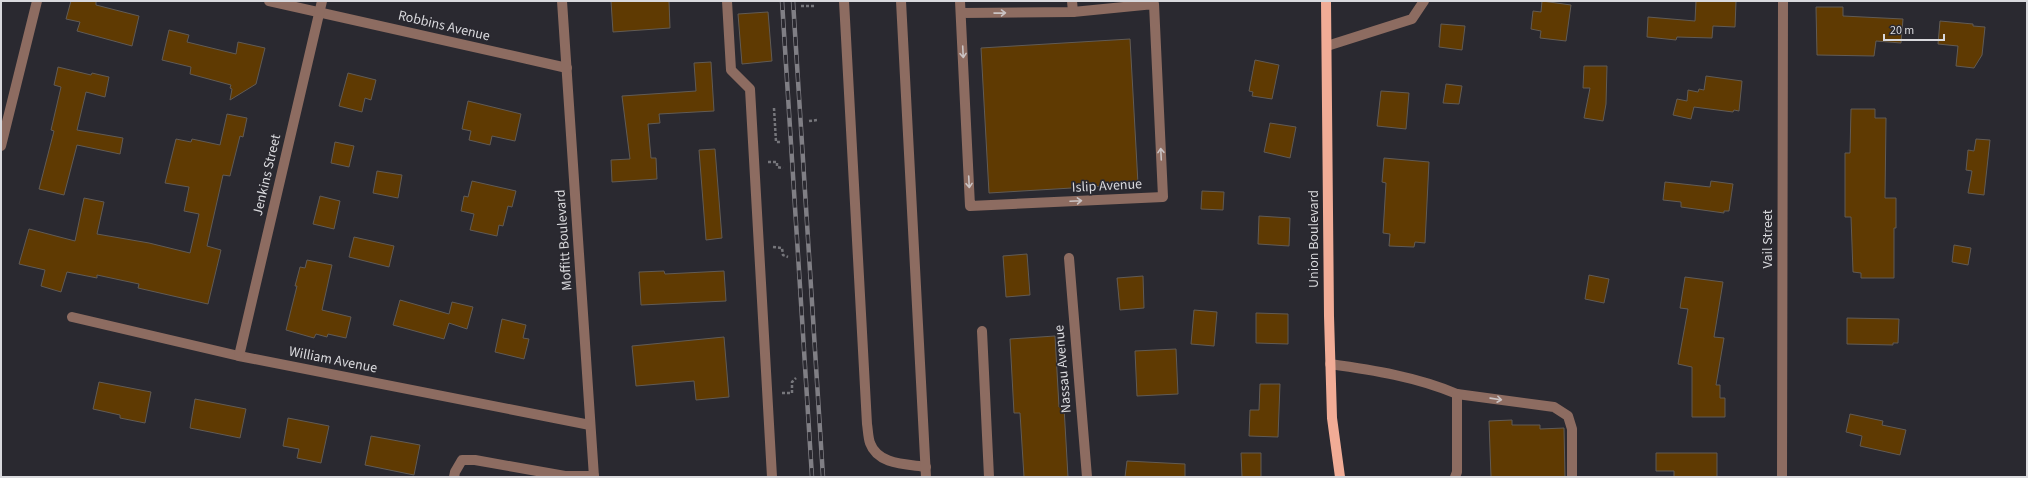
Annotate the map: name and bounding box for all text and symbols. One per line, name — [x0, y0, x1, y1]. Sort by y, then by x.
street label: Robbins Avenue — [396, 6, 492, 46]
one-way arrow — [993, 9, 1006, 16]
scale bar — [1884, 16, 1944, 42]
text: 20 m — [1890, 22, 1914, 39]
one-way arrow — [960, 45, 967, 58]
street label: Jenkins Street — [248, 132, 286, 218]
one-way arrow — [1158, 148, 1165, 161]
street label: Islip Avenue — [1071, 174, 1143, 198]
one-way arrow — [966, 175, 973, 188]
street label: Moffitt Boulevard — [550, 189, 578, 291]
street label: Union Boulevard — [1304, 190, 1324, 288]
one-way arrow — [1069, 197, 1082, 205]
street label: Vail Street — [1758, 209, 1778, 268]
street label: Nassau Avenue — [1049, 324, 1077, 414]
street label: William Avenue — [287, 342, 379, 378]
one-way arrow — [1489, 395, 1502, 403]

